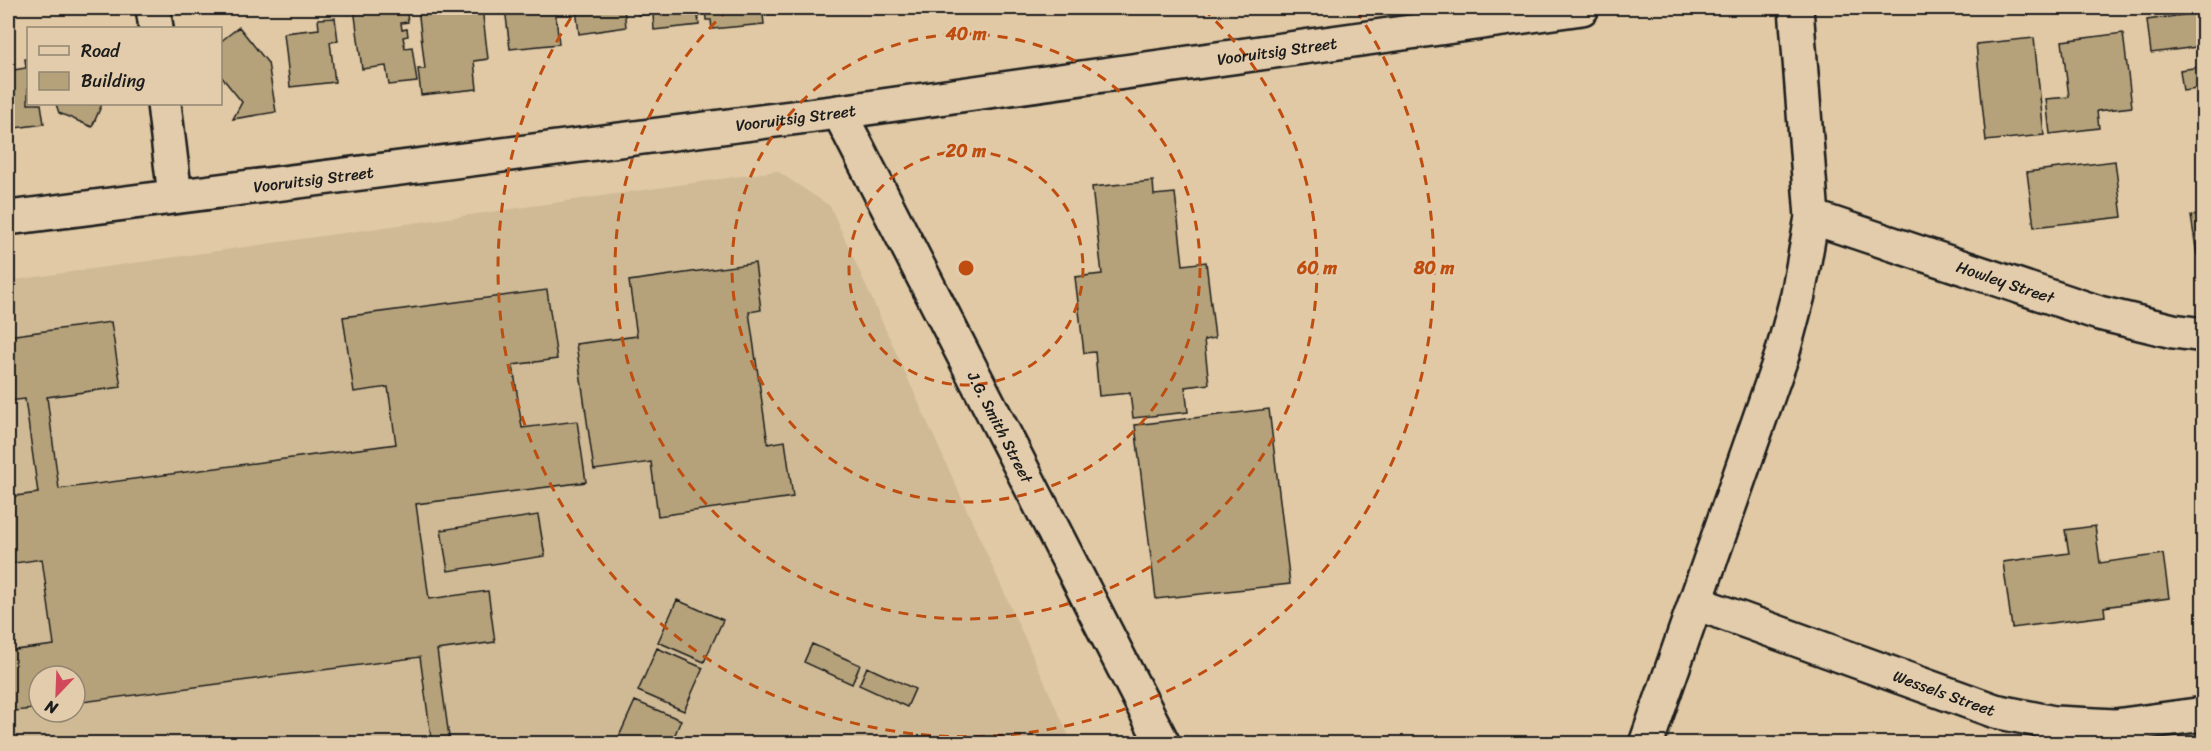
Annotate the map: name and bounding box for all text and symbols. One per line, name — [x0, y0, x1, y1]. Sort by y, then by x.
text: 40 m — [944, 18, 987, 50]
legend — [27, 27, 222, 105]
street label: Vooruitsig Street — [1215, 28, 1339, 73]
text: Road — [81, 35, 121, 67]
text: Building — [81, 65, 145, 97]
street label: Vooruitsig Street — [734, 95, 858, 140]
text: 20 m — [945, 135, 986, 167]
street label: Vooruitsig Street — [252, 157, 375, 201]
text: 60 m — [1296, 252, 1337, 284]
text: 80 m — [1413, 252, 1455, 284]
street label: Howley Street — [1953, 252, 2059, 312]
centre of rings — [956, 258, 976, 278]
street label: J.G. Smith Street — [959, 365, 1042, 489]
street label: Wessels Street — [1889, 661, 1999, 724]
north arrow — [27, 664, 87, 724]
text: N — [40, 691, 63, 723]

